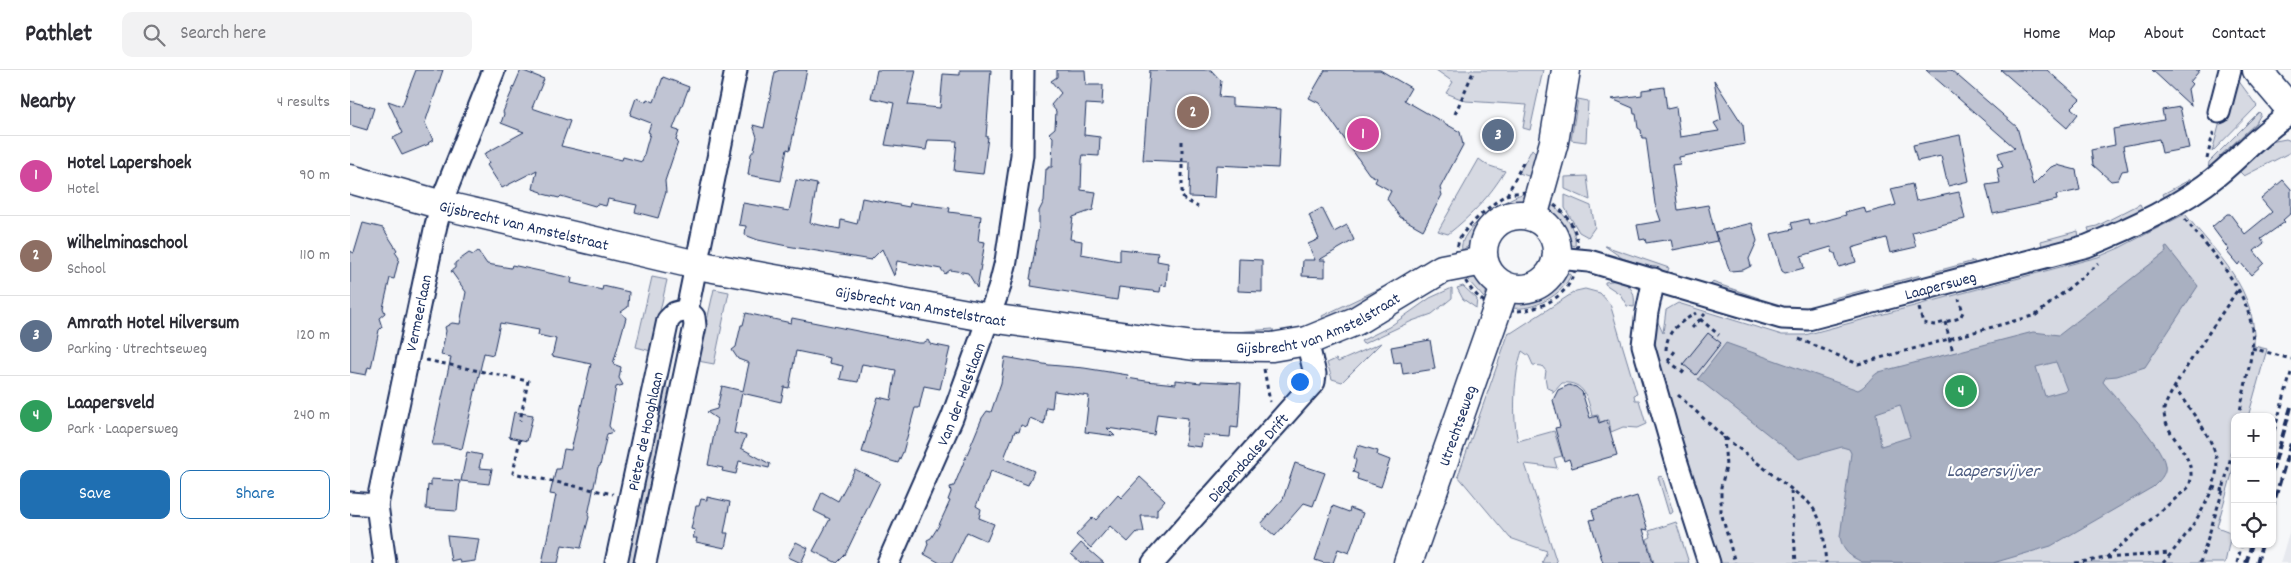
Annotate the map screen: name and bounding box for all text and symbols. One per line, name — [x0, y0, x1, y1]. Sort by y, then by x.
search box — [122, 12, 472, 57]
text: Pathlet — [25, 18, 92, 52]
icon: search — [140, 21, 168, 49]
text: Search here — [180, 21, 266, 48]
text: Home — [2023, 22, 2060, 47]
text: Map — [2088, 22, 2116, 47]
text: About — [2144, 22, 2184, 47]
text: Contact — [2212, 22, 2266, 47]
text: Nearby — [20, 88, 75, 118]
text: 4 results — [277, 91, 330, 114]
pin: 2 — [1177, 93, 1209, 131]
pin: 1 — [1347, 115, 1379, 153]
pin: 3 — [1482, 116, 1514, 154]
text: Hotel Lapershoek — [67, 151, 192, 178]
text: 1 — [34, 164, 38, 187]
text: 90 m — [299, 164, 330, 187]
text: Hotel — [67, 178, 99, 201]
street label: Gijsbrecht van Amstelstraat — [437, 196, 611, 258]
text: Wilhelminaschool — [67, 231, 187, 258]
text: 2 — [33, 244, 40, 267]
text: 110 m — [300, 244, 330, 267]
text: School — [67, 258, 106, 281]
street label: Laapersweg — [1903, 266, 1979, 307]
street label: Vermeerlaan — [401, 273, 439, 354]
street label: Gijsbrecht van Amstelstraat — [833, 281, 1008, 334]
street label: Gijsbrecht van Amstelstraat — [1236, 288, 1405, 361]
text: Amrath Hotel Hilversum — [67, 311, 239, 338]
text: 3 — [32, 324, 40, 347]
text: 120 m — [296, 324, 330, 347]
text: Parking · Utrechtseweg — [67, 338, 207, 361]
street label: Van der Helstlaan — [932, 340, 992, 450]
your location — [1287, 369, 1313, 395]
street label: Pieter de Hooghlaan — [623, 370, 671, 493]
pin: 4 — [1945, 372, 1977, 410]
street label: Utrechtseweg — [1434, 382, 1484, 470]
text: Laapersveld — [67, 391, 154, 418]
text: 4 — [33, 404, 39, 427]
text: 240 m — [293, 404, 330, 427]
street label: Diependaalse Drift — [1203, 409, 1295, 508]
map controls — [2231, 413, 2276, 548]
button: + — [2231, 413, 2276, 458]
text: Park · Laapersweg — [67, 418, 178, 441]
button: − — [2231, 458, 2276, 503]
water label: Laapersvijver — [1947, 460, 2041, 485]
button: Save — [20, 470, 170, 519]
button: Share — [180, 470, 330, 519]
button: locate — [2231, 503, 2276, 548]

